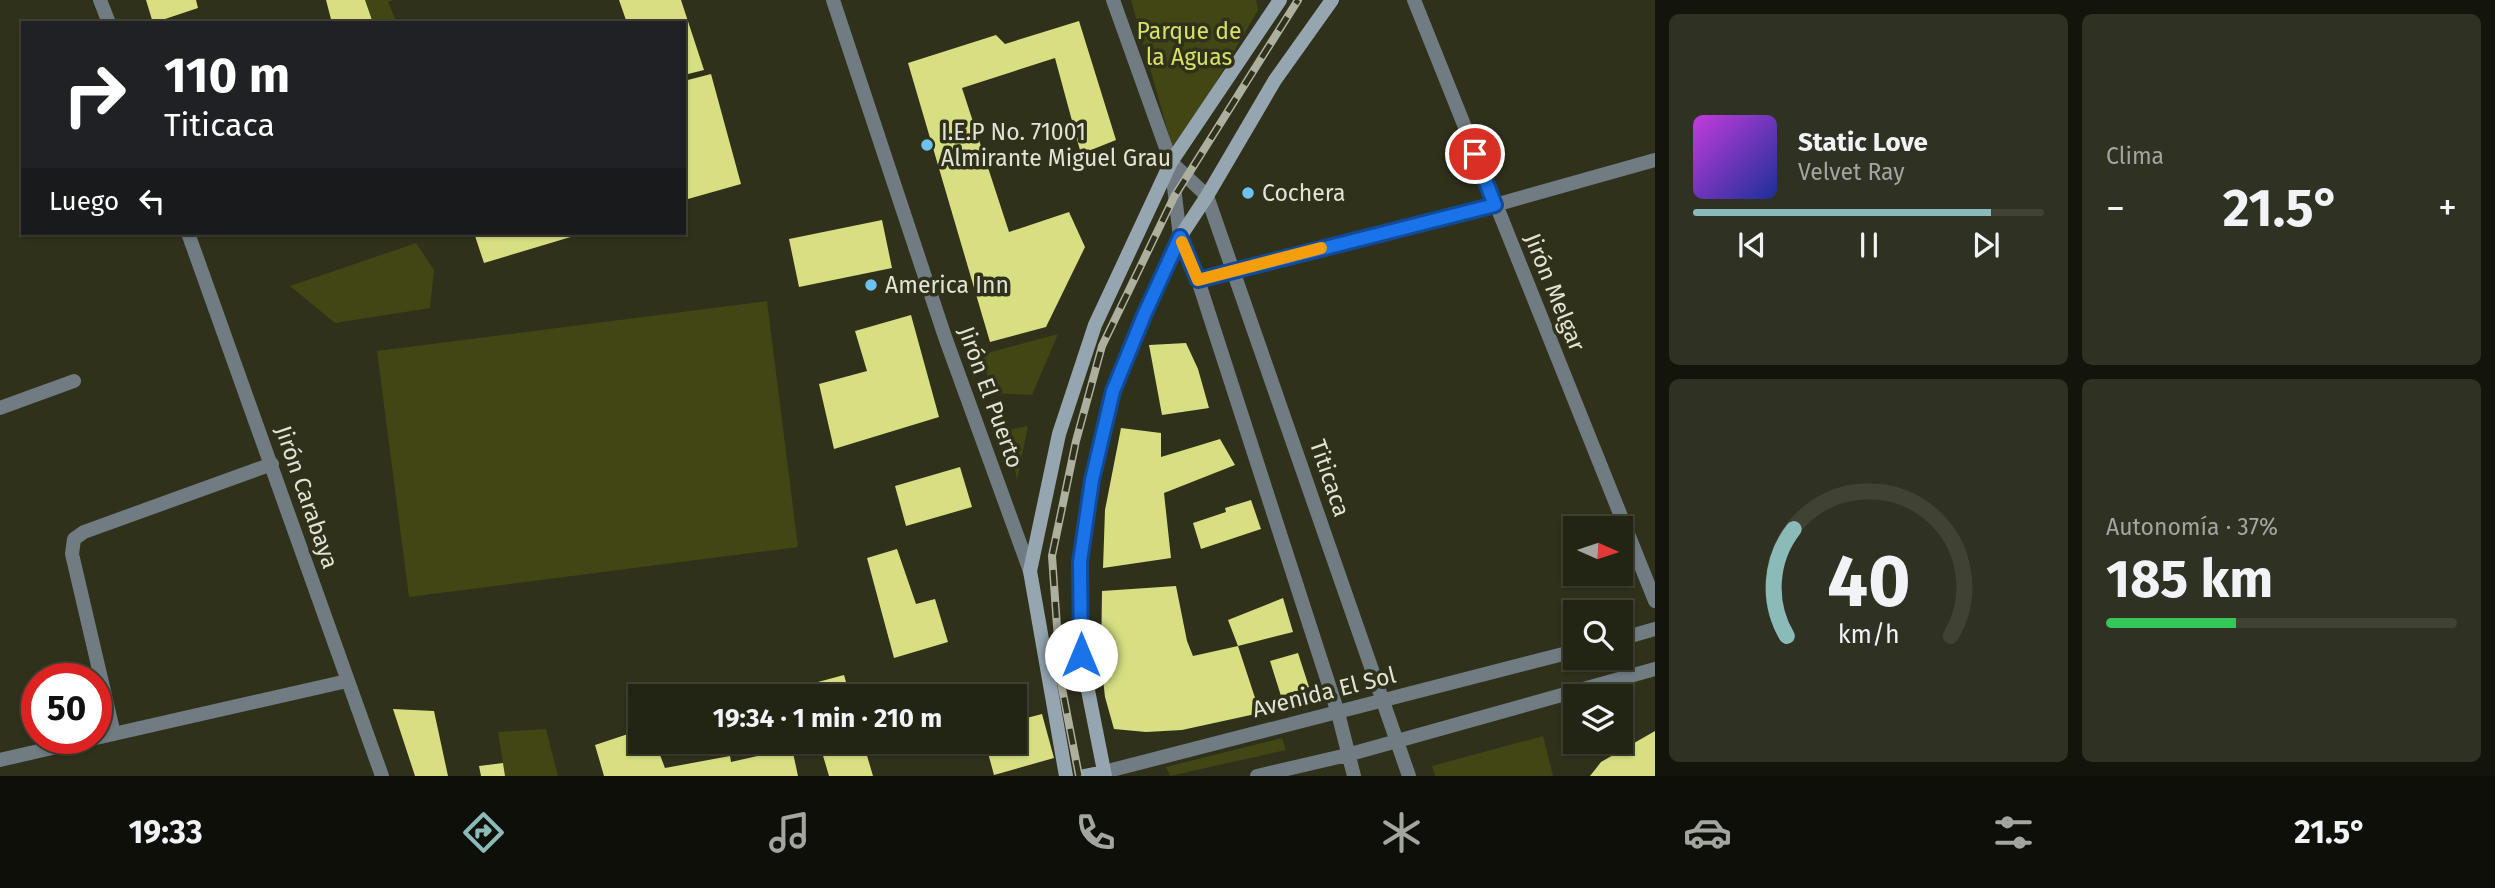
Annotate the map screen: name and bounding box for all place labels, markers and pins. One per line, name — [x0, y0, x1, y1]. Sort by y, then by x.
place label: I.E.P No. 71001 Almirante Miguel Grau — [941, 118, 1171, 172]
pin — [1445, 124, 1505, 184]
marker: I.E.P No. 71001 Almirante Miguel Grau — [919, 137, 935, 153]
place label: Cochera — [1262, 179, 1345, 207]
marker: Cochera — [1240, 185, 1256, 201]
place label: America Inn — [885, 271, 1009, 299]
marker: America Inn — [863, 277, 879, 293]

